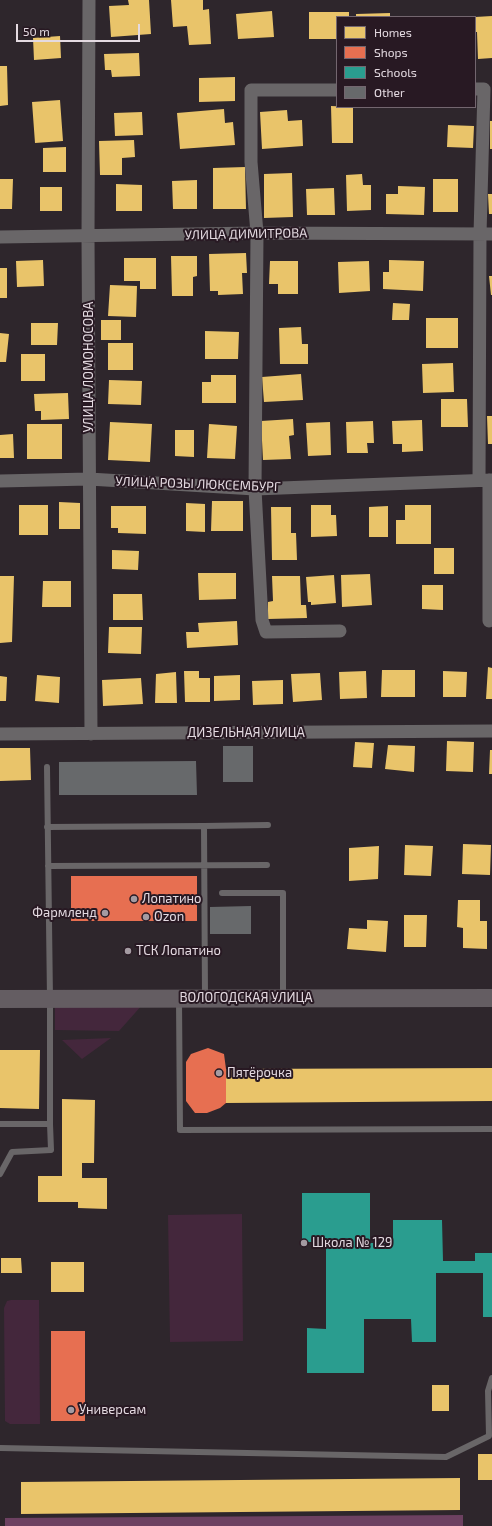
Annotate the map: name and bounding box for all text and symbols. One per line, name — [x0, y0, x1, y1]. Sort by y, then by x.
scale bar — [18, 16, 142, 42]
legend — [336, 16, 476, 108]
text: 50 m — [23, 24, 50, 38]
text: Homes — [374, 25, 412, 39]
text: Shops — [374, 45, 408, 59]
text: Schools — [374, 65, 417, 79]
text: Other — [374, 85, 405, 99]
street label: УЛИЦА ДИМИТРОВА — [185, 225, 307, 243]
street label: УЛИЦА ЛОМОНОСОВА — [81, 302, 97, 432]
street label: УЛИЦА РОЗЫ ЛЮКСЕМБУРГ — [115, 473, 281, 495]
street label: ДИЗЕЛЬНАЯ УЛИЦА — [187, 725, 305, 741]
place label: Лопатино — [142, 891, 202, 907]
marker: Лопатино — [129, 894, 139, 904]
place label: Фармленд — [32, 905, 97, 921]
marker: Фармленд — [100, 908, 110, 918]
place label: Ozon — [154, 909, 184, 925]
marker: Ozon — [141, 912, 151, 922]
place label: ТСК Лопатино — [136, 943, 221, 959]
marker: ТСК Лопатино — [123, 946, 133, 956]
street label: ВОЛОГОДСКАЯ УЛИЦА — [179, 990, 313, 1006]
place label: Пятёрочка — [227, 1065, 292, 1081]
marker: Пятёрочка — [214, 1068, 224, 1078]
place label: Школа № 129 — [312, 1235, 392, 1251]
marker: Школа № 129 — [299, 1238, 309, 1248]
place label: Универсам — [79, 1402, 146, 1418]
marker: Универсам — [66, 1405, 76, 1415]

